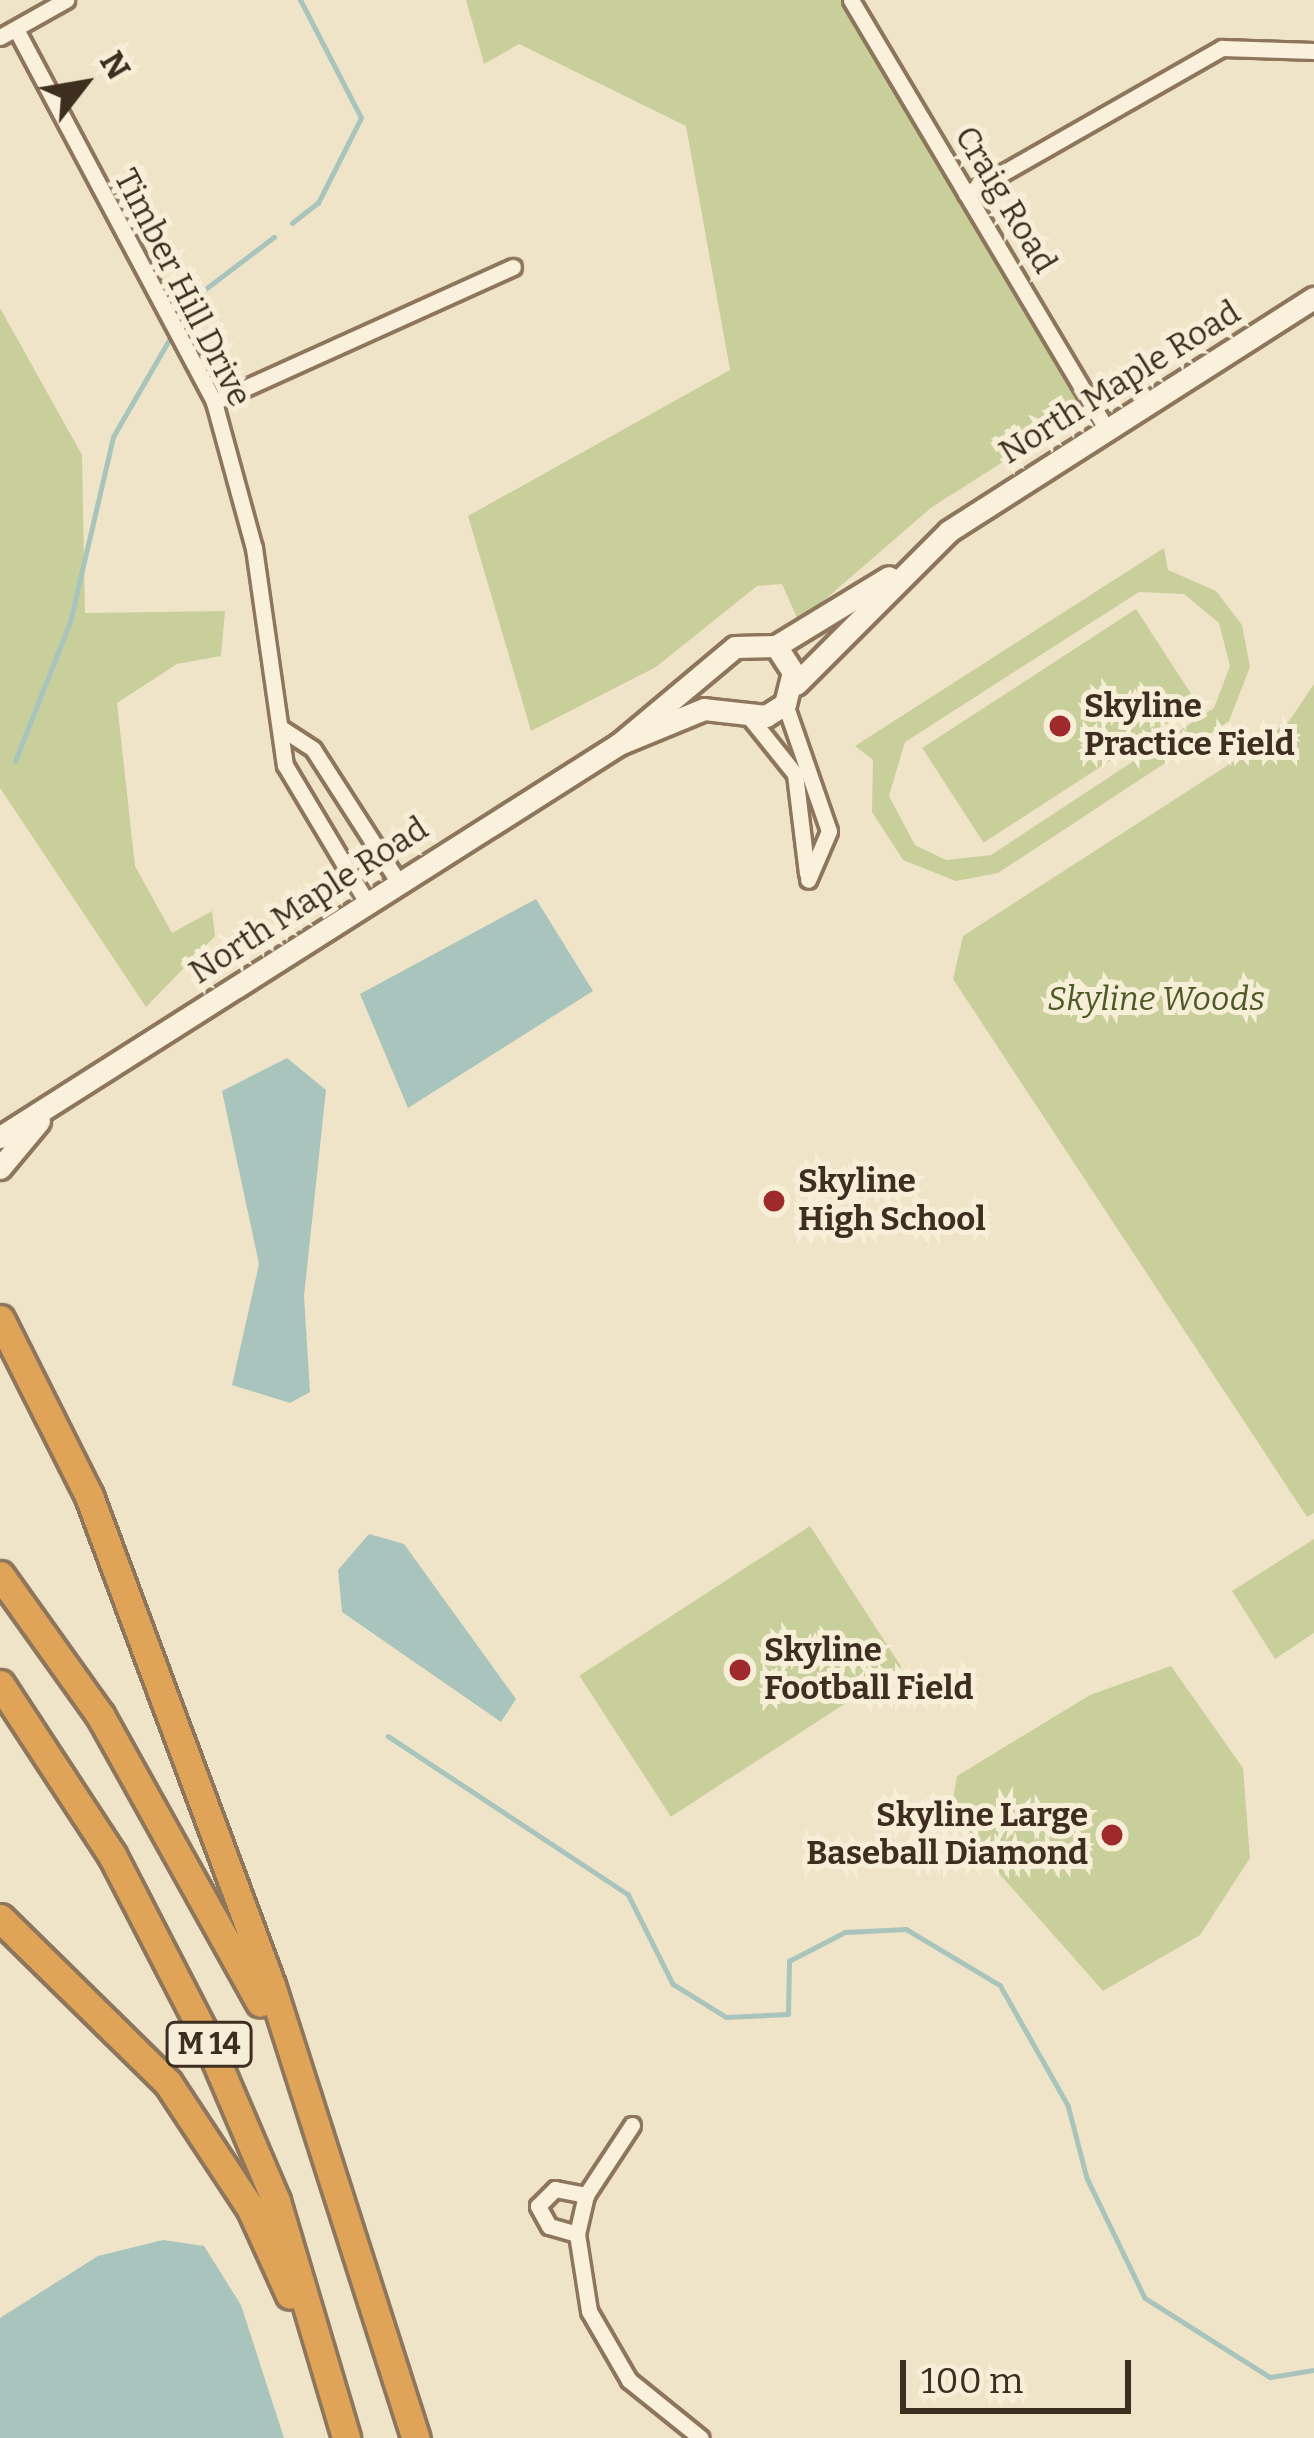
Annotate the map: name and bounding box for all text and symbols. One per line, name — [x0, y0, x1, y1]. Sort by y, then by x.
north arrow — [24, 24, 144, 144]
text: N — [91, 44, 139, 87]
street label: Craig Road — [946, 119, 1064, 281]
street label: Timber Hill Drive — [105, 163, 259, 413]
street label: North Maple Road — [992, 293, 1248, 473]
place label: Skyline Practice Field — [1084, 687, 1295, 765]
marker: Skyline Practice Field — [1047, 713, 1073, 739]
street label: North Maple Road — [182, 809, 436, 993]
park label: Skyline Woods — [1047, 980, 1265, 1020]
place label: Skyline High School — [798, 1162, 986, 1240]
marker: Skyline High School — [761, 1188, 787, 1214]
place label: Skyline Football Field — [764, 1631, 973, 1709]
marker: Skyline Football Field — [727, 1657, 753, 1683]
place label: Skyline Large Baseball Diamond — [806, 1796, 1088, 1874]
marker: Skyline Large Baseball Diamond — [1099, 1822, 1125, 1848]
road number: M 14 — [164, 2020, 254, 2068]
scale bar — [906, 2336, 1137, 2410]
text: 100 m — [921, 2359, 1023, 2403]

